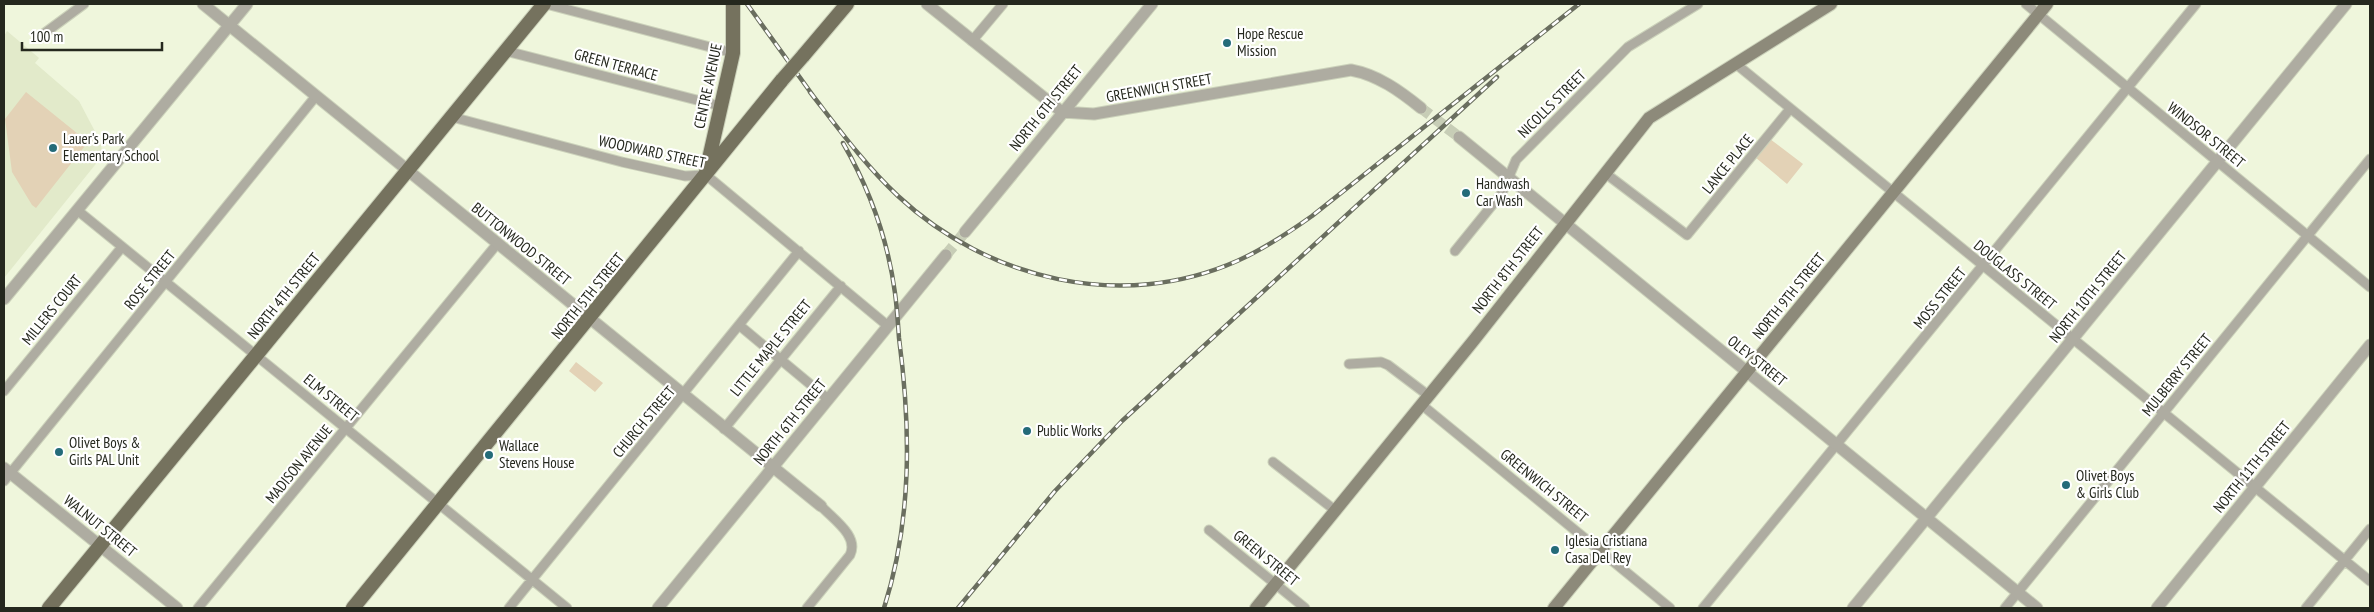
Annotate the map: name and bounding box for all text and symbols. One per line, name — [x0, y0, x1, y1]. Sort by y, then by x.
scale bar — [22, 20, 162, 52]
place label: Hope Rescue Mission — [1237, 24, 1303, 60]
text: 100 m — [30, 27, 63, 46]
marker: Hope Rescue Mission — [1221, 37, 1233, 49]
street label: CENTRE AVENUE — [689, 42, 726, 130]
street label: GREEN TERRACE — [572, 44, 660, 85]
street label: NORTH 6TH STREET — [1005, 61, 1086, 155]
street label: NICOLLS STREET — [1514, 66, 1590, 142]
street label: GREENWICH STREET — [1105, 69, 1214, 106]
street label: WINDSOR STREET — [2164, 98, 2249, 172]
place label: Lauer's Park Elementary School — [63, 129, 160, 165]
street label: LANCE PLACE — [1698, 130, 1757, 197]
street label: WOODWARD STREET — [597, 131, 708, 172]
marker: Lauer's Park Elementary School — [47, 142, 59, 154]
place label: Handwash Car Wash — [1476, 174, 1530, 210]
marker: Handwash Car Wash — [1460, 187, 1472, 199]
street label: BUTTONWOOD STREET — [468, 198, 575, 289]
street label: NORTH 8TH STREET — [1468, 222, 1548, 317]
street label: DOUGLASS STREET — [1970, 236, 2061, 314]
street label: ROSE STREET — [120, 246, 180, 313]
street label: NORTH 10TH STREET — [2045, 247, 2130, 346]
street label: NORTH 4TH STREET — [243, 249, 324, 343]
street label: NORTH 5TH STREET — [547, 249, 628, 343]
street label: NORTH 9TH STREET — [1748, 249, 1829, 343]
street label: MOSS STREET — [1909, 263, 1970, 332]
street label: MILLERS COURT — [18, 271, 86, 349]
street label: LITTLE MAPLE STREET — [726, 295, 815, 400]
street label: MULBERRY STREET — [2138, 329, 2216, 420]
street label: OLEY STREET — [1724, 331, 1791, 390]
street label: ELM STREET — [300, 370, 363, 426]
street label: NORTH 6TH STREET — [749, 375, 830, 469]
street label: CHURCH STREET — [608, 382, 679, 461]
street label: NORTH 11TH STREET — [2209, 417, 2294, 516]
street label: MADISON AVENUE — [261, 421, 336, 507]
place label: Public Works — [1037, 421, 1102, 440]
marker: Public Works — [1021, 425, 1033, 437]
place label: Olivet Boys & Girls PAL Unit — [69, 433, 140, 469]
place label: Wallace Stevens House — [499, 436, 575, 472]
street label: GREENWICH STREET — [1497, 445, 1592, 527]
marker: Olivet Boys & Girls PAL Unit — [53, 446, 65, 458]
marker: Wallace Stevens House — [483, 449, 495, 461]
place label: Olivet Boys & Girls Club — [2076, 466, 2139, 502]
marker: Olivet Boys & Girls Club — [2060, 479, 2072, 491]
street label: WALNUT STREET — [60, 490, 141, 561]
street label: GREEN STREET — [1230, 525, 1303, 590]
place label: Iglesia Cristiana Casa Del Rey — [1565, 531, 1647, 567]
marker: Iglesia Cristiana Casa Del Rey — [1549, 544, 1561, 556]

